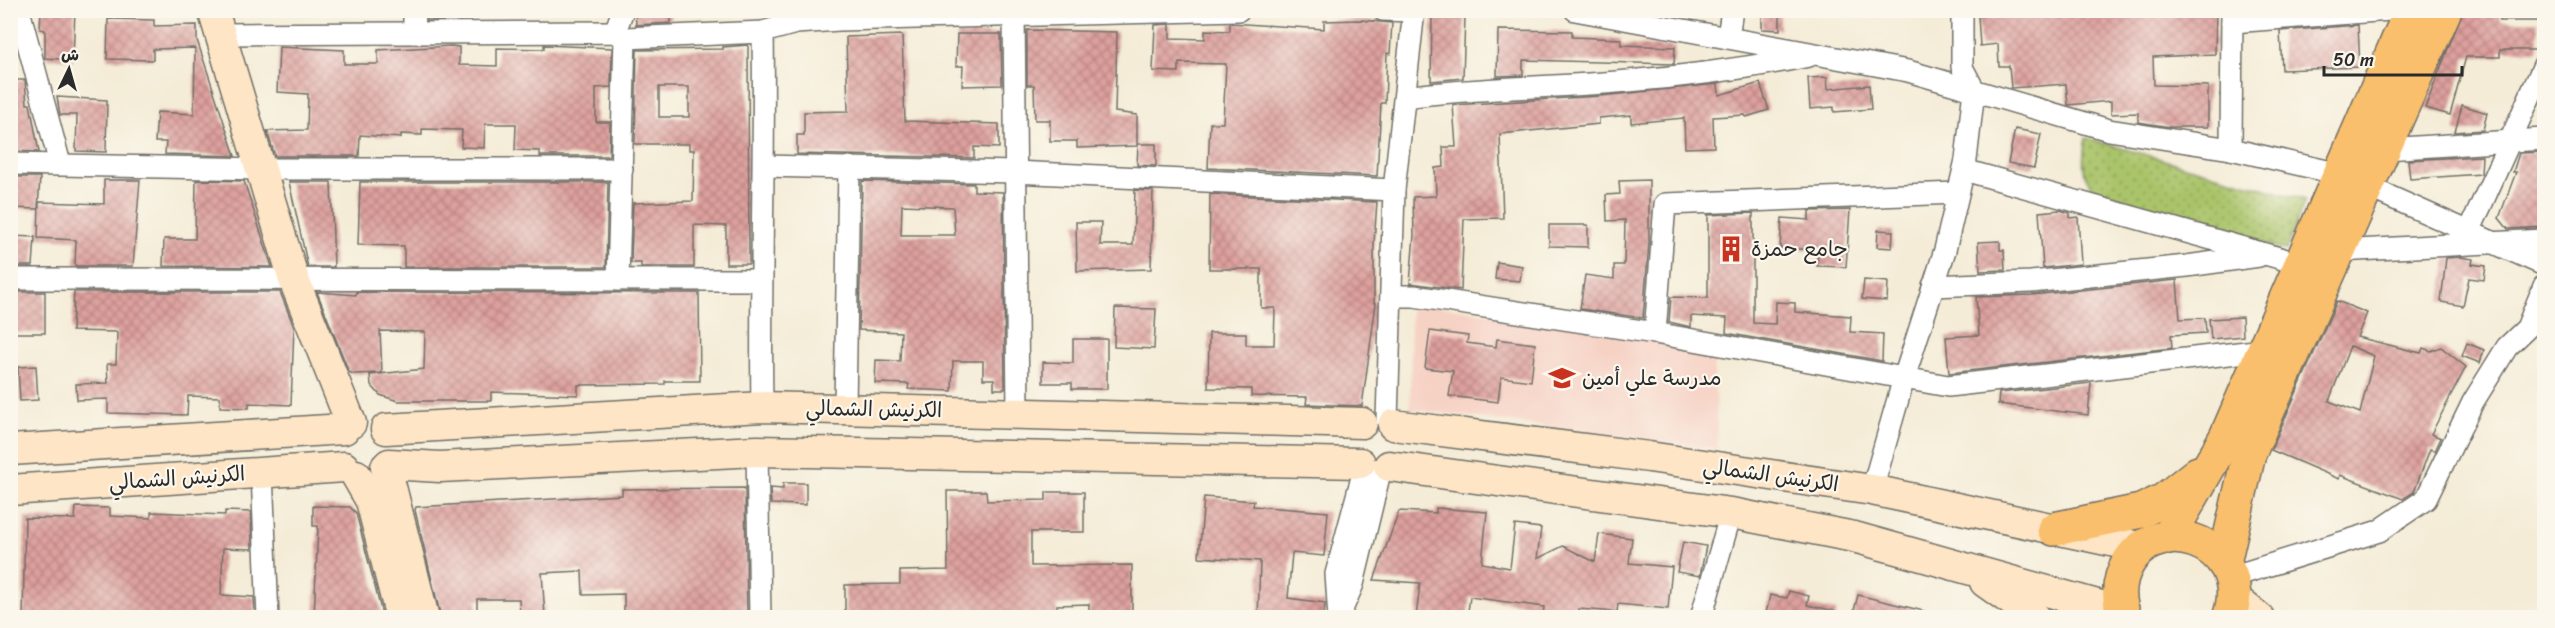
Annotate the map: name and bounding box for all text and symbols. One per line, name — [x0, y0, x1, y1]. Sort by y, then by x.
north arrow — [39, 39, 99, 99]
text: ش — [60, 39, 80, 70]
scale bar — [2324, 39, 2462, 77]
text: 50 m — [2333, 44, 2374, 76]
place label: جامع حمزة — [1751, 230, 1848, 268]
building icon: جامع حمزة — [1716, 234, 1746, 264]
place label: مدرسة علي أمين — [1582, 359, 1722, 397]
school or university icon: مدرسة علي أمين — [1547, 363, 1577, 393]
street label: الكرنيش الشمالي — [805, 389, 943, 429]
street label: الكرنيش الشمالي — [1701, 447, 1841, 503]
street label: الكرنيش الشمالي — [107, 454, 247, 502]

